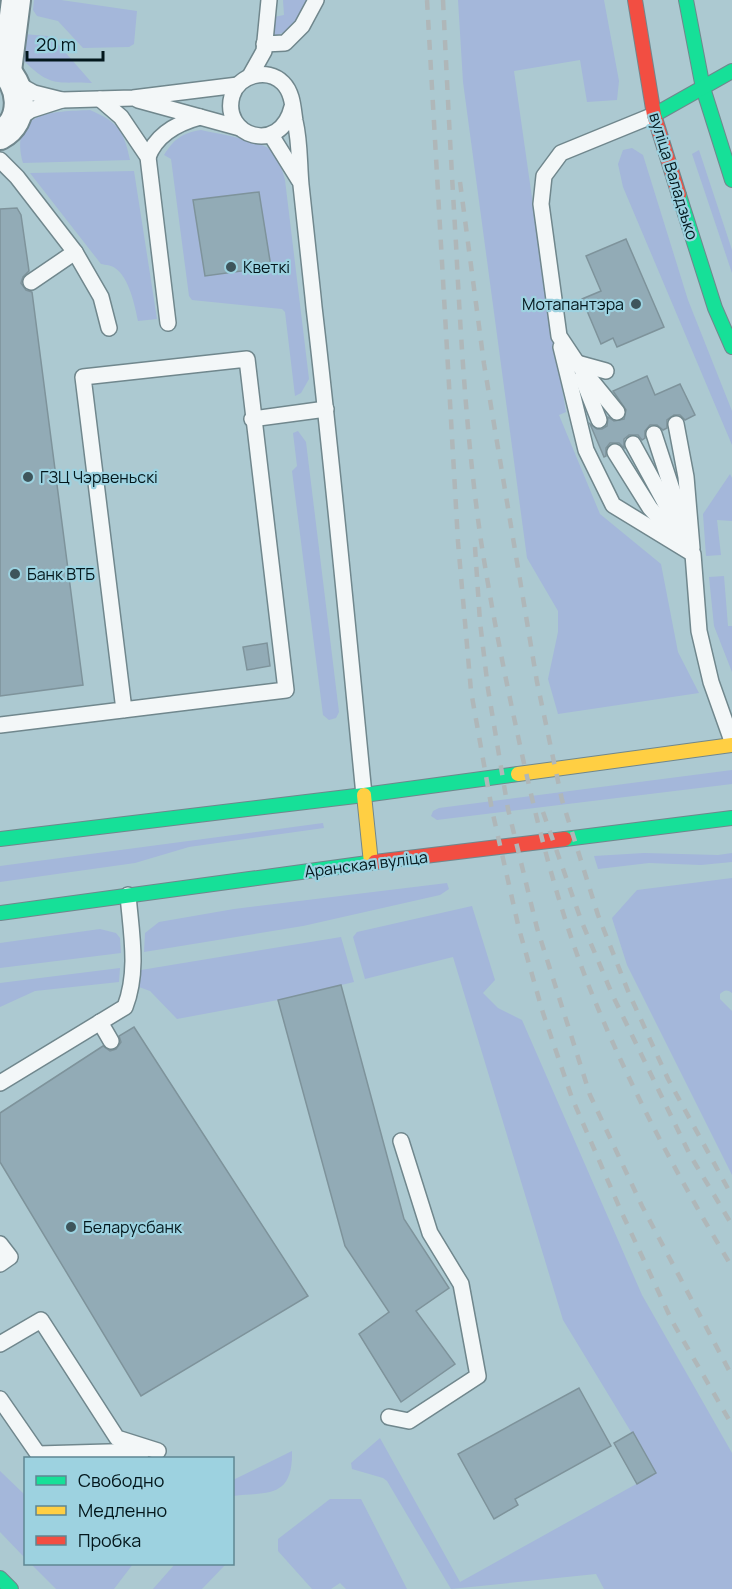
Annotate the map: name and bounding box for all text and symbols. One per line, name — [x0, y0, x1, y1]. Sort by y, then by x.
scale bar — [27, 24, 104, 62]
text: 20 m — [36, 32, 76, 56]
street label: вуліца Валадзько — [644, 110, 704, 242]
place label: Кветкі — [243, 256, 290, 278]
marker: Кветкі — [224, 260, 238, 274]
place label: Мотапантэра — [522, 293, 624, 315]
marker: Мотапантэра — [629, 297, 643, 311]
place label: ГЗЦ Чэрвеньскі — [40, 466, 158, 488]
marker: ГЗЦ Чэрвеньскі — [21, 470, 35, 484]
place label: Банк ВТБ — [27, 563, 95, 585]
marker: Банк ВТБ — [8, 567, 22, 581]
street label: Аранская вуліца — [303, 846, 429, 882]
place label: Беларусбанк — [83, 1216, 183, 1238]
marker: Беларусбанк — [64, 1220, 78, 1234]
legend — [24, 1457, 234, 1565]
text: Свободно — [78, 1468, 164, 1492]
text: Медленно — [78, 1498, 167, 1522]
text: Пробка — [78, 1528, 141, 1552]

